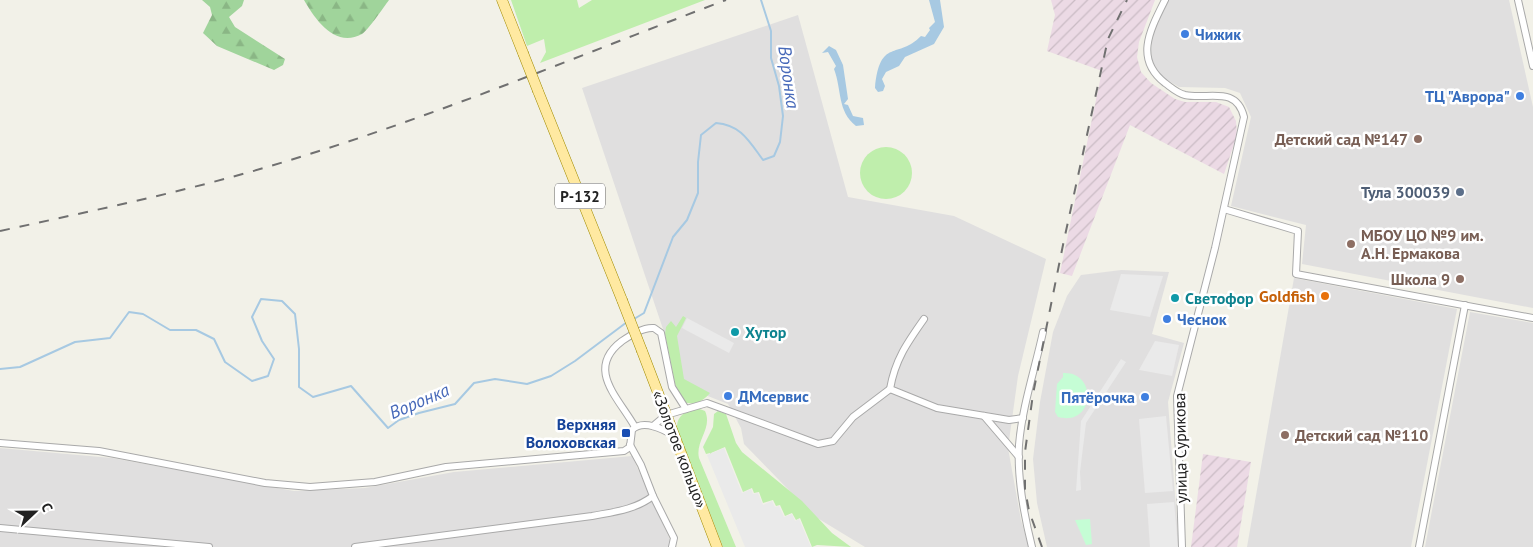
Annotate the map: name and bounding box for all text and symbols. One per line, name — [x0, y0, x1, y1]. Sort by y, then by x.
place label: Чижик — [1195, 24, 1241, 44]
marker: Чижик — [1179, 28, 1191, 40]
water label: Воронка — [773, 44, 805, 110]
place label: ТЦ "Аврора" — [1425, 86, 1510, 106]
marker: ТЦ "Аврора" — [1514, 90, 1526, 102]
place label: Детский сад №147 — [1275, 129, 1408, 149]
marker: Детский сад №147 — [1412, 133, 1424, 145]
place label: Тула 300039 — [1361, 182, 1450, 202]
road number: Р-132 — [555, 184, 605, 208]
marker: Тула 300039 — [1454, 186, 1466, 198]
place label: МБОУ ЦО №9 им. А.Н. Ермакова — [1361, 225, 1484, 263]
marker: МБОУ ЦО №9 им. А.Н. Ермакова — [1345, 238, 1357, 250]
place label: Школа 9 — [1391, 269, 1450, 289]
marker: Школа 9 — [1454, 273, 1466, 285]
place label: Goldfish — [1259, 286, 1315, 306]
place label: Светофор — [1185, 288, 1254, 308]
marker: Goldfish — [1319, 290, 1331, 302]
marker: Светофор — [1169, 292, 1181, 304]
place label: Чеснок — [1177, 309, 1227, 329]
marker: Чеснок — [1161, 313, 1173, 325]
place label: Хутор — [745, 322, 787, 342]
marker: Хутор — [729, 326, 741, 338]
water label: Воронка — [385, 378, 453, 424]
place label: ДМсервис — [738, 386, 809, 406]
street label: «Золотое кольцо» — [648, 387, 712, 511]
place label: Пятёрочка — [1061, 387, 1135, 407]
marker: ДМсервис — [722, 390, 734, 402]
marker: Пятёрочка — [1139, 391, 1151, 403]
street label: улица Сурикова — [1169, 392, 1191, 504]
place label: Верхняя Волоховская — [526, 414, 616, 452]
place label: Детский сад №110 — [1295, 425, 1428, 445]
marker: Верхняя Волоховская — [620, 427, 632, 439]
marker: Детский сад №110 — [1279, 429, 1291, 441]
north arrow — [10, 487, 60, 537]
text: С — [37, 500, 57, 514]

